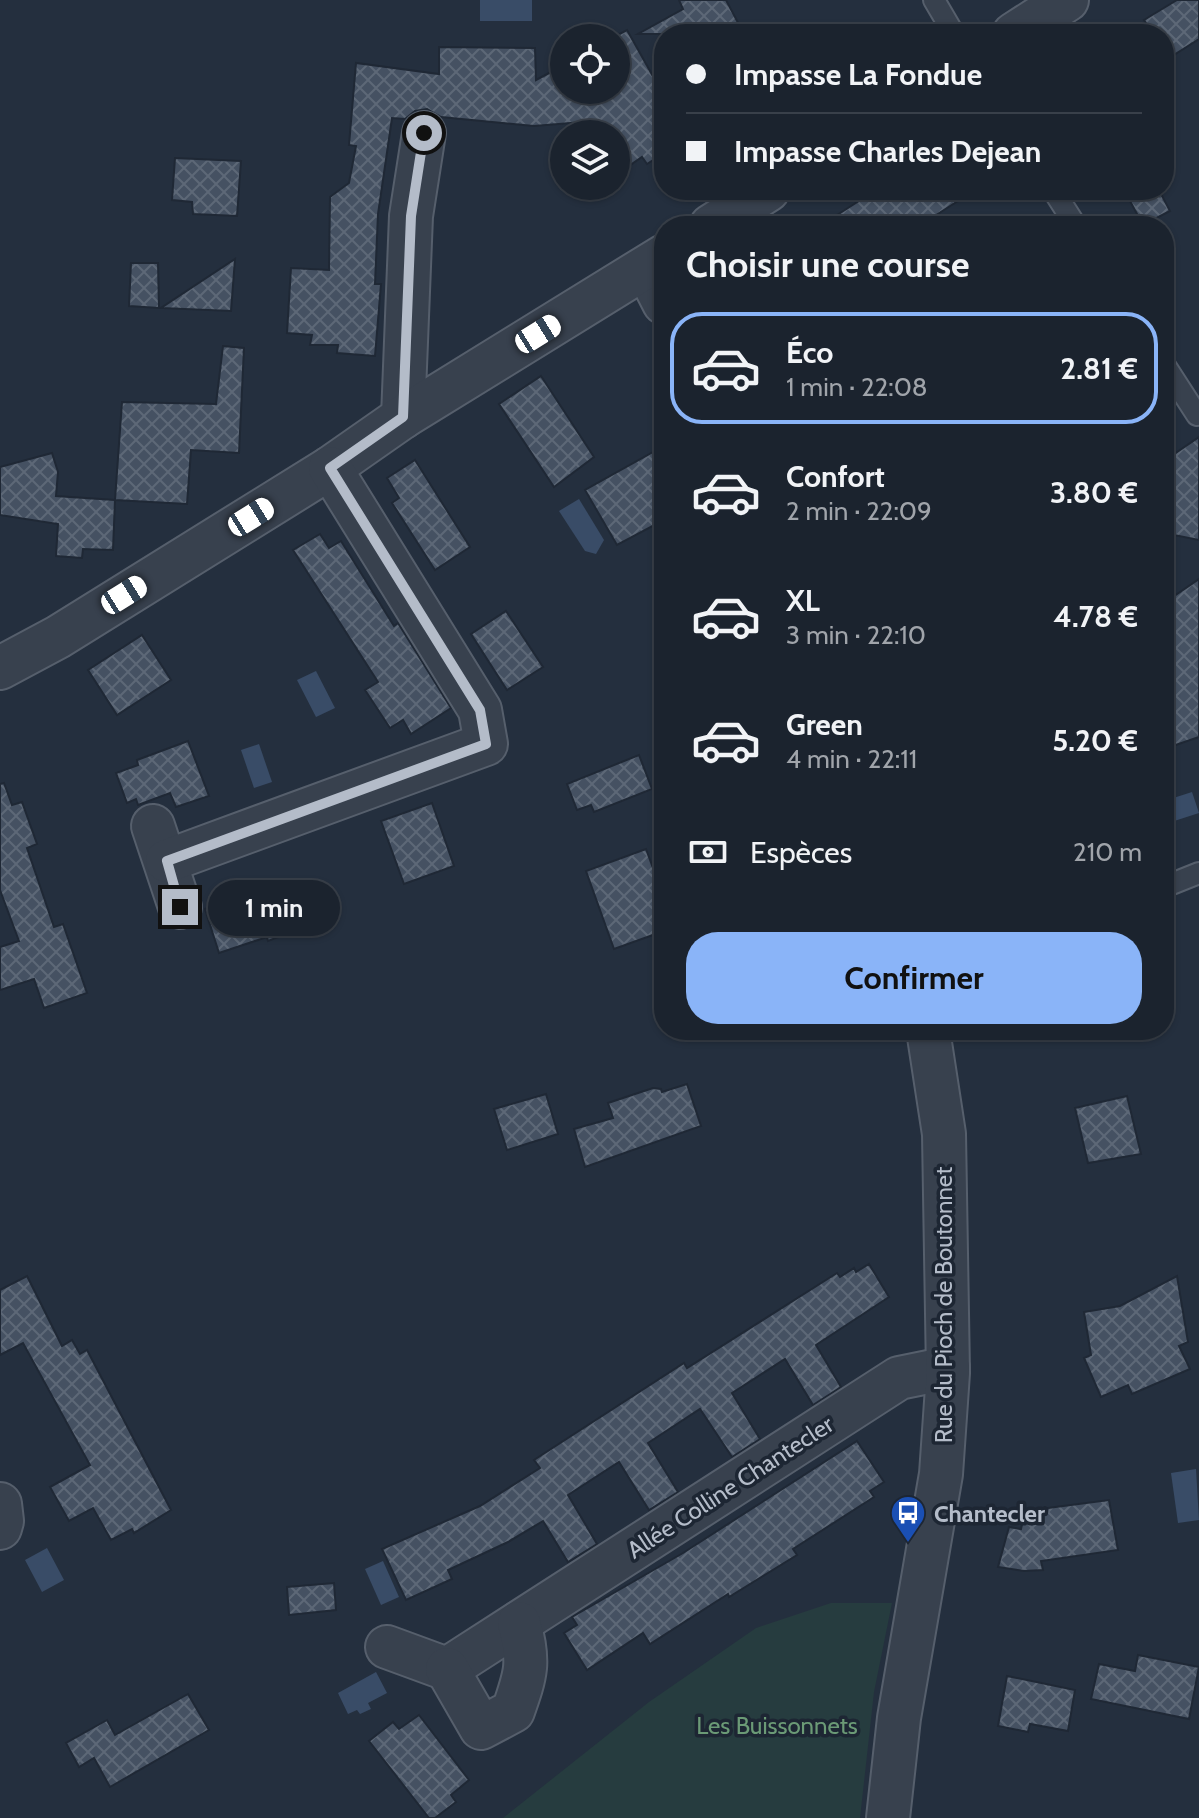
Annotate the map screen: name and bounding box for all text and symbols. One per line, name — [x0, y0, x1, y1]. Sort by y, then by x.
map controls — [550, 24, 630, 200]
button: locate — [550, 24, 630, 104]
text: Impasse La Fondue — [734, 56, 982, 93]
route start — [406, 115, 442, 151]
button: layers — [550, 120, 630, 200]
text: Impasse Charles Dejean — [734, 133, 1041, 170]
text: Choisir une course — [686, 242, 969, 286]
car — [511, 311, 565, 357]
icon: car — [690, 332, 762, 404]
text: Éco — [786, 334, 833, 371]
text: 2.81 € — [1060, 350, 1138, 387]
text: 1 min · 22:08 — [786, 371, 928, 403]
icon: car — [690, 456, 762, 528]
text: Confort — [786, 458, 885, 495]
text: 3.80 € — [1050, 474, 1138, 511]
car — [224, 494, 278, 540]
text: 2 min · 22:09 — [786, 495, 932, 527]
car — [97, 572, 151, 618]
icon: car — [690, 580, 762, 652]
text: XL — [786, 582, 820, 619]
text: 4.78 € — [1053, 598, 1138, 635]
text: 3 min · 22:10 — [786, 619, 926, 651]
icon: car — [690, 704, 762, 776]
text: Green — [786, 706, 863, 743]
text: 5.20 € — [1052, 722, 1138, 759]
text: 4 min · 22:11 — [786, 743, 917, 775]
icon: cash — [686, 830, 730, 874]
text: Espèces — [750, 834, 852, 871]
text: 210 m — [1073, 836, 1142, 868]
callout: 1 min — [208, 879, 340, 935]
route end — [162, 889, 198, 925]
text: 1 min — [245, 892, 303, 924]
button: Confirmer — [686, 932, 1142, 1024]
street label: Rue du Pioch de Boutonnet — [929, 1167, 958, 1443]
street label: Allée Colline Chantecler — [621, 1409, 839, 1565]
bus stop icon: Chantecler — [889, 1494, 927, 1544]
place label: Chantecler — [934, 1499, 1045, 1528]
park label: Les Buissonnets — [696, 1711, 858, 1740]

